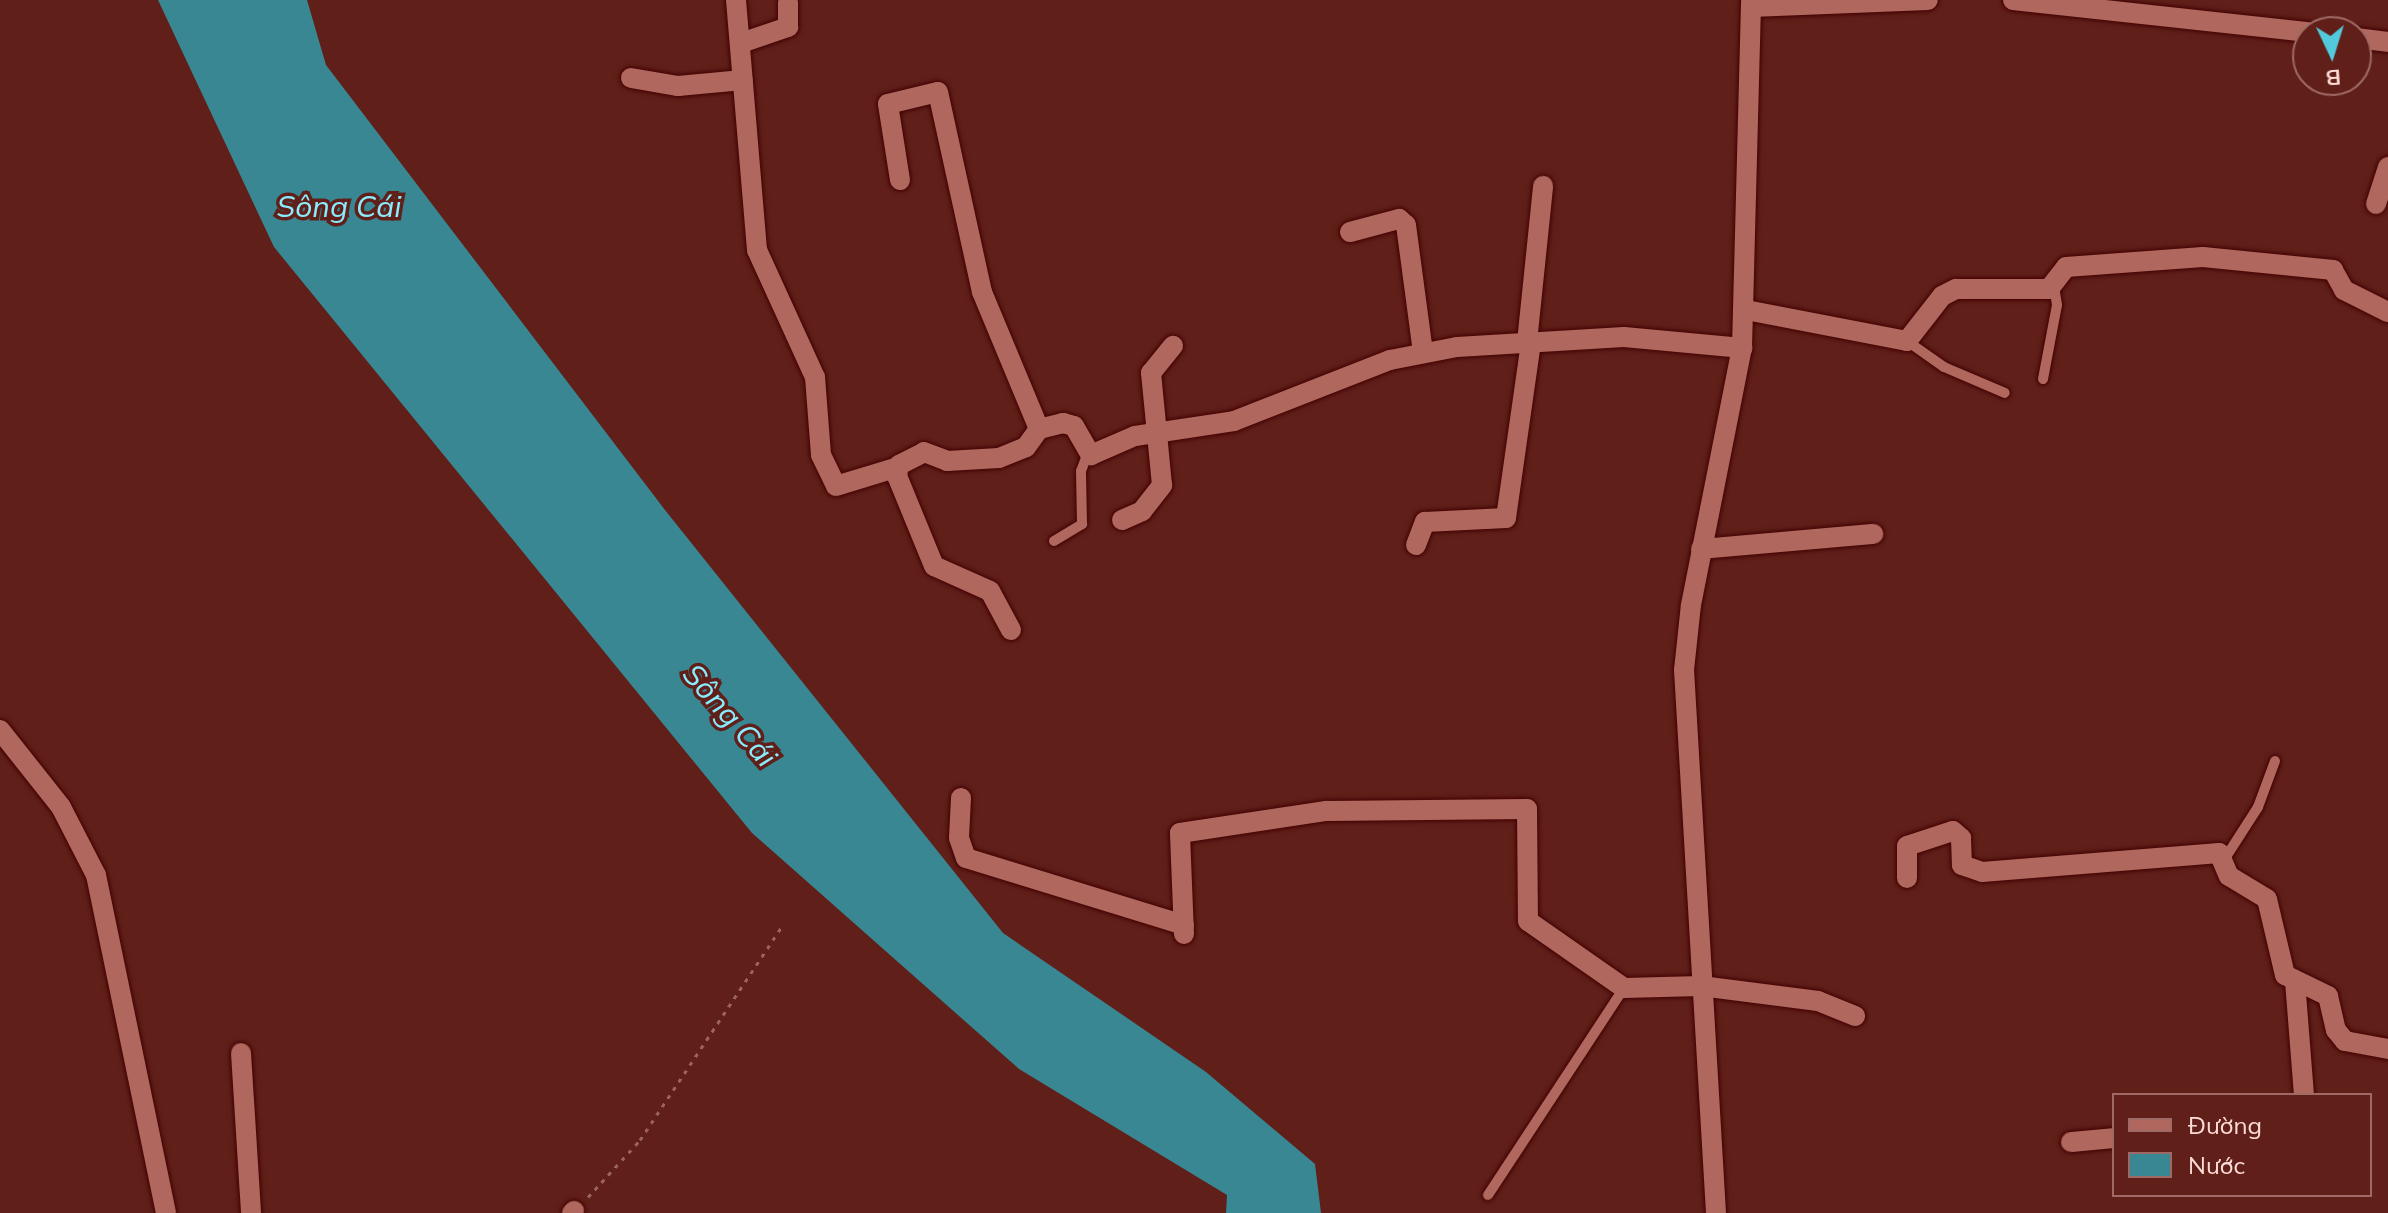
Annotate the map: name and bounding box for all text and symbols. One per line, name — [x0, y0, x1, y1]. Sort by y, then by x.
north arrow — [2292, 16, 2372, 96]
text: B — [2325, 63, 2342, 92]
water label: Sông Cái — [277, 188, 401, 224]
water label: Sông Cái — [675, 656, 785, 774]
legend — [2112, 1093, 2372, 1197]
text: Đường — [2188, 1110, 2262, 1140]
text: Nước — [2188, 1150, 2245, 1180]

